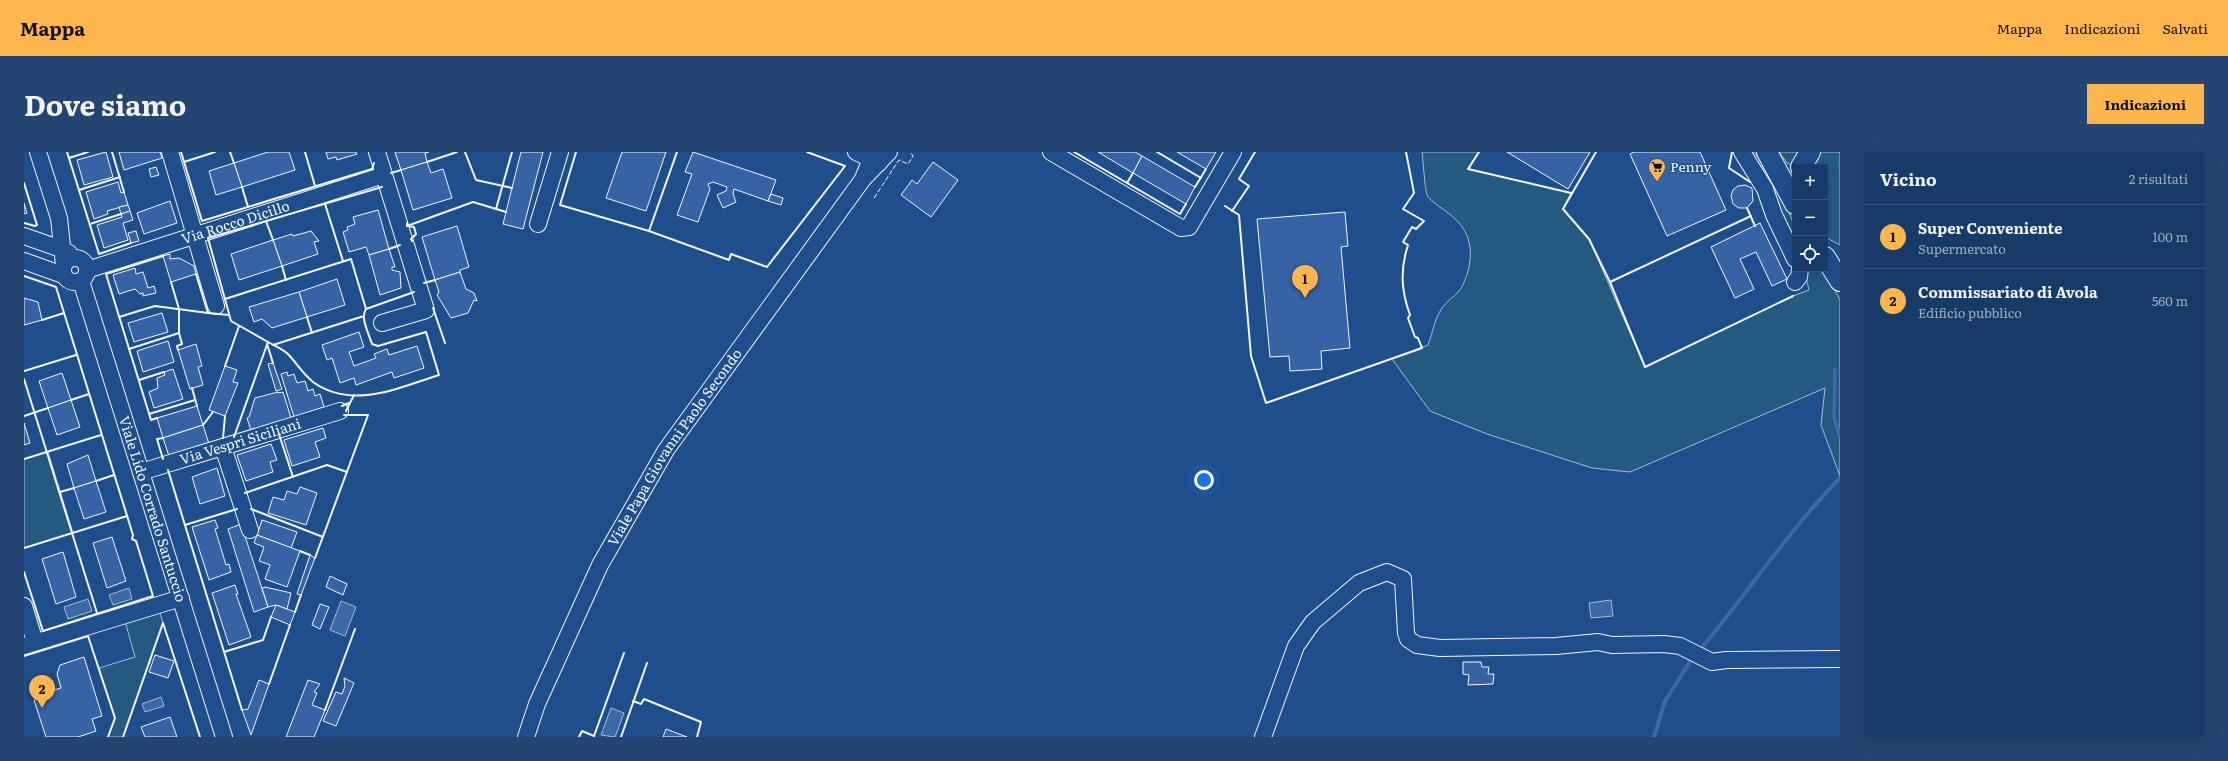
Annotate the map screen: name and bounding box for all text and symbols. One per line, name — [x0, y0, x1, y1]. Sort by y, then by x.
text: Mappa — [20, 14, 85, 42]
text: Mappa — [1996, 18, 2042, 38]
text: Indicazioni — [2064, 18, 2140, 38]
text: Salvati — [2162, 18, 2208, 38]
text: Dove siamo — [24, 83, 186, 125]
button: Indicazioni — [2087, 84, 2204, 124]
place label: Penny — [1670, 156, 1712, 176]
supermarket icon: Penny — [1647, 157, 1667, 182]
map controls — [1792, 164, 1828, 272]
button: + — [1792, 164, 1828, 200]
text: Vicino — [1880, 166, 1937, 191]
text: 2 risultati — [2129, 169, 2188, 188]
street label: Via Rocco Dicillo — [179, 195, 292, 248]
button: − — [1792, 200, 1828, 236]
text: Super Conveniente — [1918, 216, 2063, 239]
text: 1 — [1890, 227, 1896, 246]
text: 100 m — [2152, 227, 2188, 246]
button: locate — [1792, 236, 1828, 272]
text: Supermercato — [1918, 239, 2006, 258]
pin: 1 — [1292, 265, 1318, 298]
text: Commissariato di Avola — [1918, 280, 2098, 303]
text: 2 — [1890, 291, 1896, 310]
text: 560 m — [2152, 291, 2188, 310]
text: Edificio pubblico — [1918, 303, 2022, 322]
street label: Viale Papa Giovanni Paolo Secondo — [602, 344, 746, 549]
street label: Viale Lido Corrado Santuccio — [115, 413, 192, 604]
street label: Via Vespri Siciliani — [177, 413, 303, 469]
your location — [1194, 470, 1214, 490]
pin: 2 — [29, 675, 55, 708]

